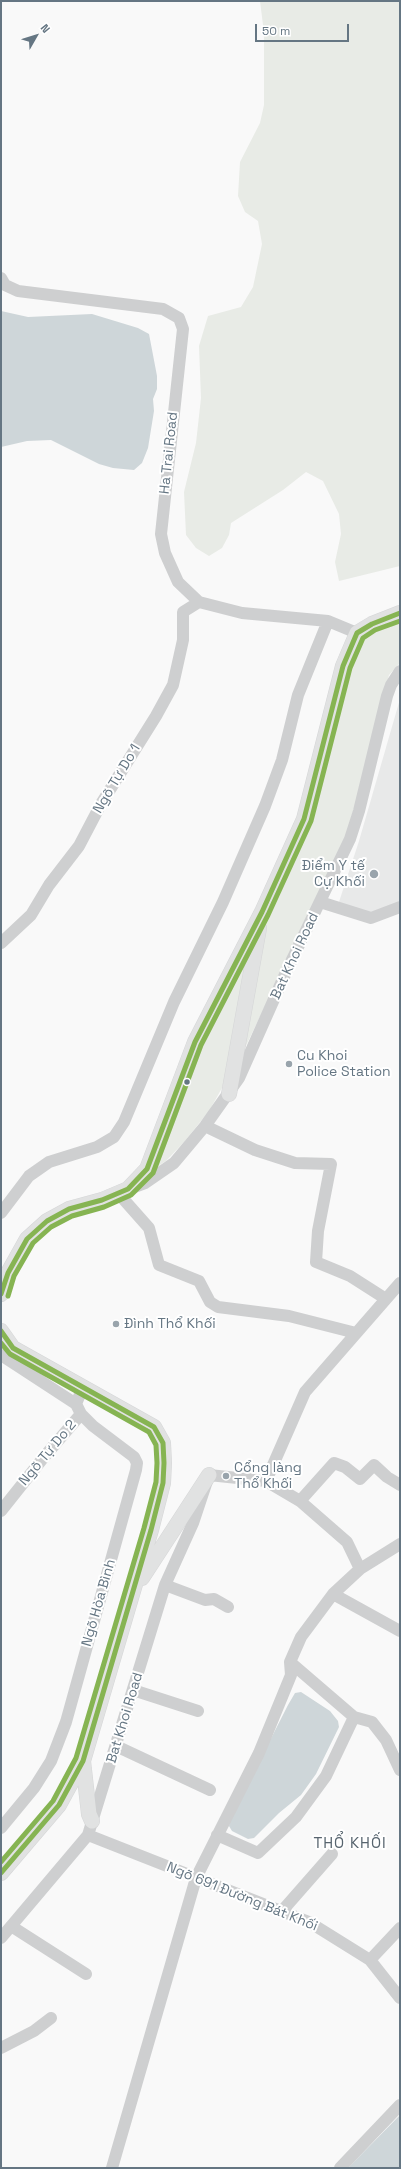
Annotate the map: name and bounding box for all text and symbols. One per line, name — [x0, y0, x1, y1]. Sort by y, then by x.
north arrow — [16, 16, 56, 56]
scale bar — [257, 16, 351, 42]
text: N — [38, 21, 53, 36]
text: 50 m — [262, 23, 290, 39]
street label: Ha Trai Road — [156, 411, 182, 495]
street label: Ngõ Tự Do 1 — [90, 741, 144, 817]
place label: Điểm Y tế Cự Khối — [302, 858, 365, 890]
marker: Điểm Y tế Cự Khối — [368, 868, 380, 880]
street label: Bat Khoi Road — [268, 910, 322, 1002]
place label: Cu Khoi Police Station — [297, 1048, 391, 1080]
marker: Cu Khoi Police Station — [284, 1059, 294, 1069]
unlabelled marker — [182, 1077, 192, 1087]
place label: Đình Thổ Khối — [124, 1316, 216, 1332]
marker: Đình Thổ Khối — [111, 1319, 121, 1329]
street label: Ngõ Tự Do 2 — [16, 1417, 80, 1489]
place label: Cổng làng Thổ Khối — [234, 1460, 302, 1492]
marker: Cổng làng Thổ Khối — [221, 1471, 231, 1481]
street label: Ngõ Hòa Bình — [79, 1557, 119, 1649]
street label: Bat Khoi Road — [103, 1671, 147, 1765]
district label: THỔ KHỐI — [313, 1835, 387, 1853]
street label: Ngõ 691 Đường Bát Khối — [164, 1859, 320, 1935]

